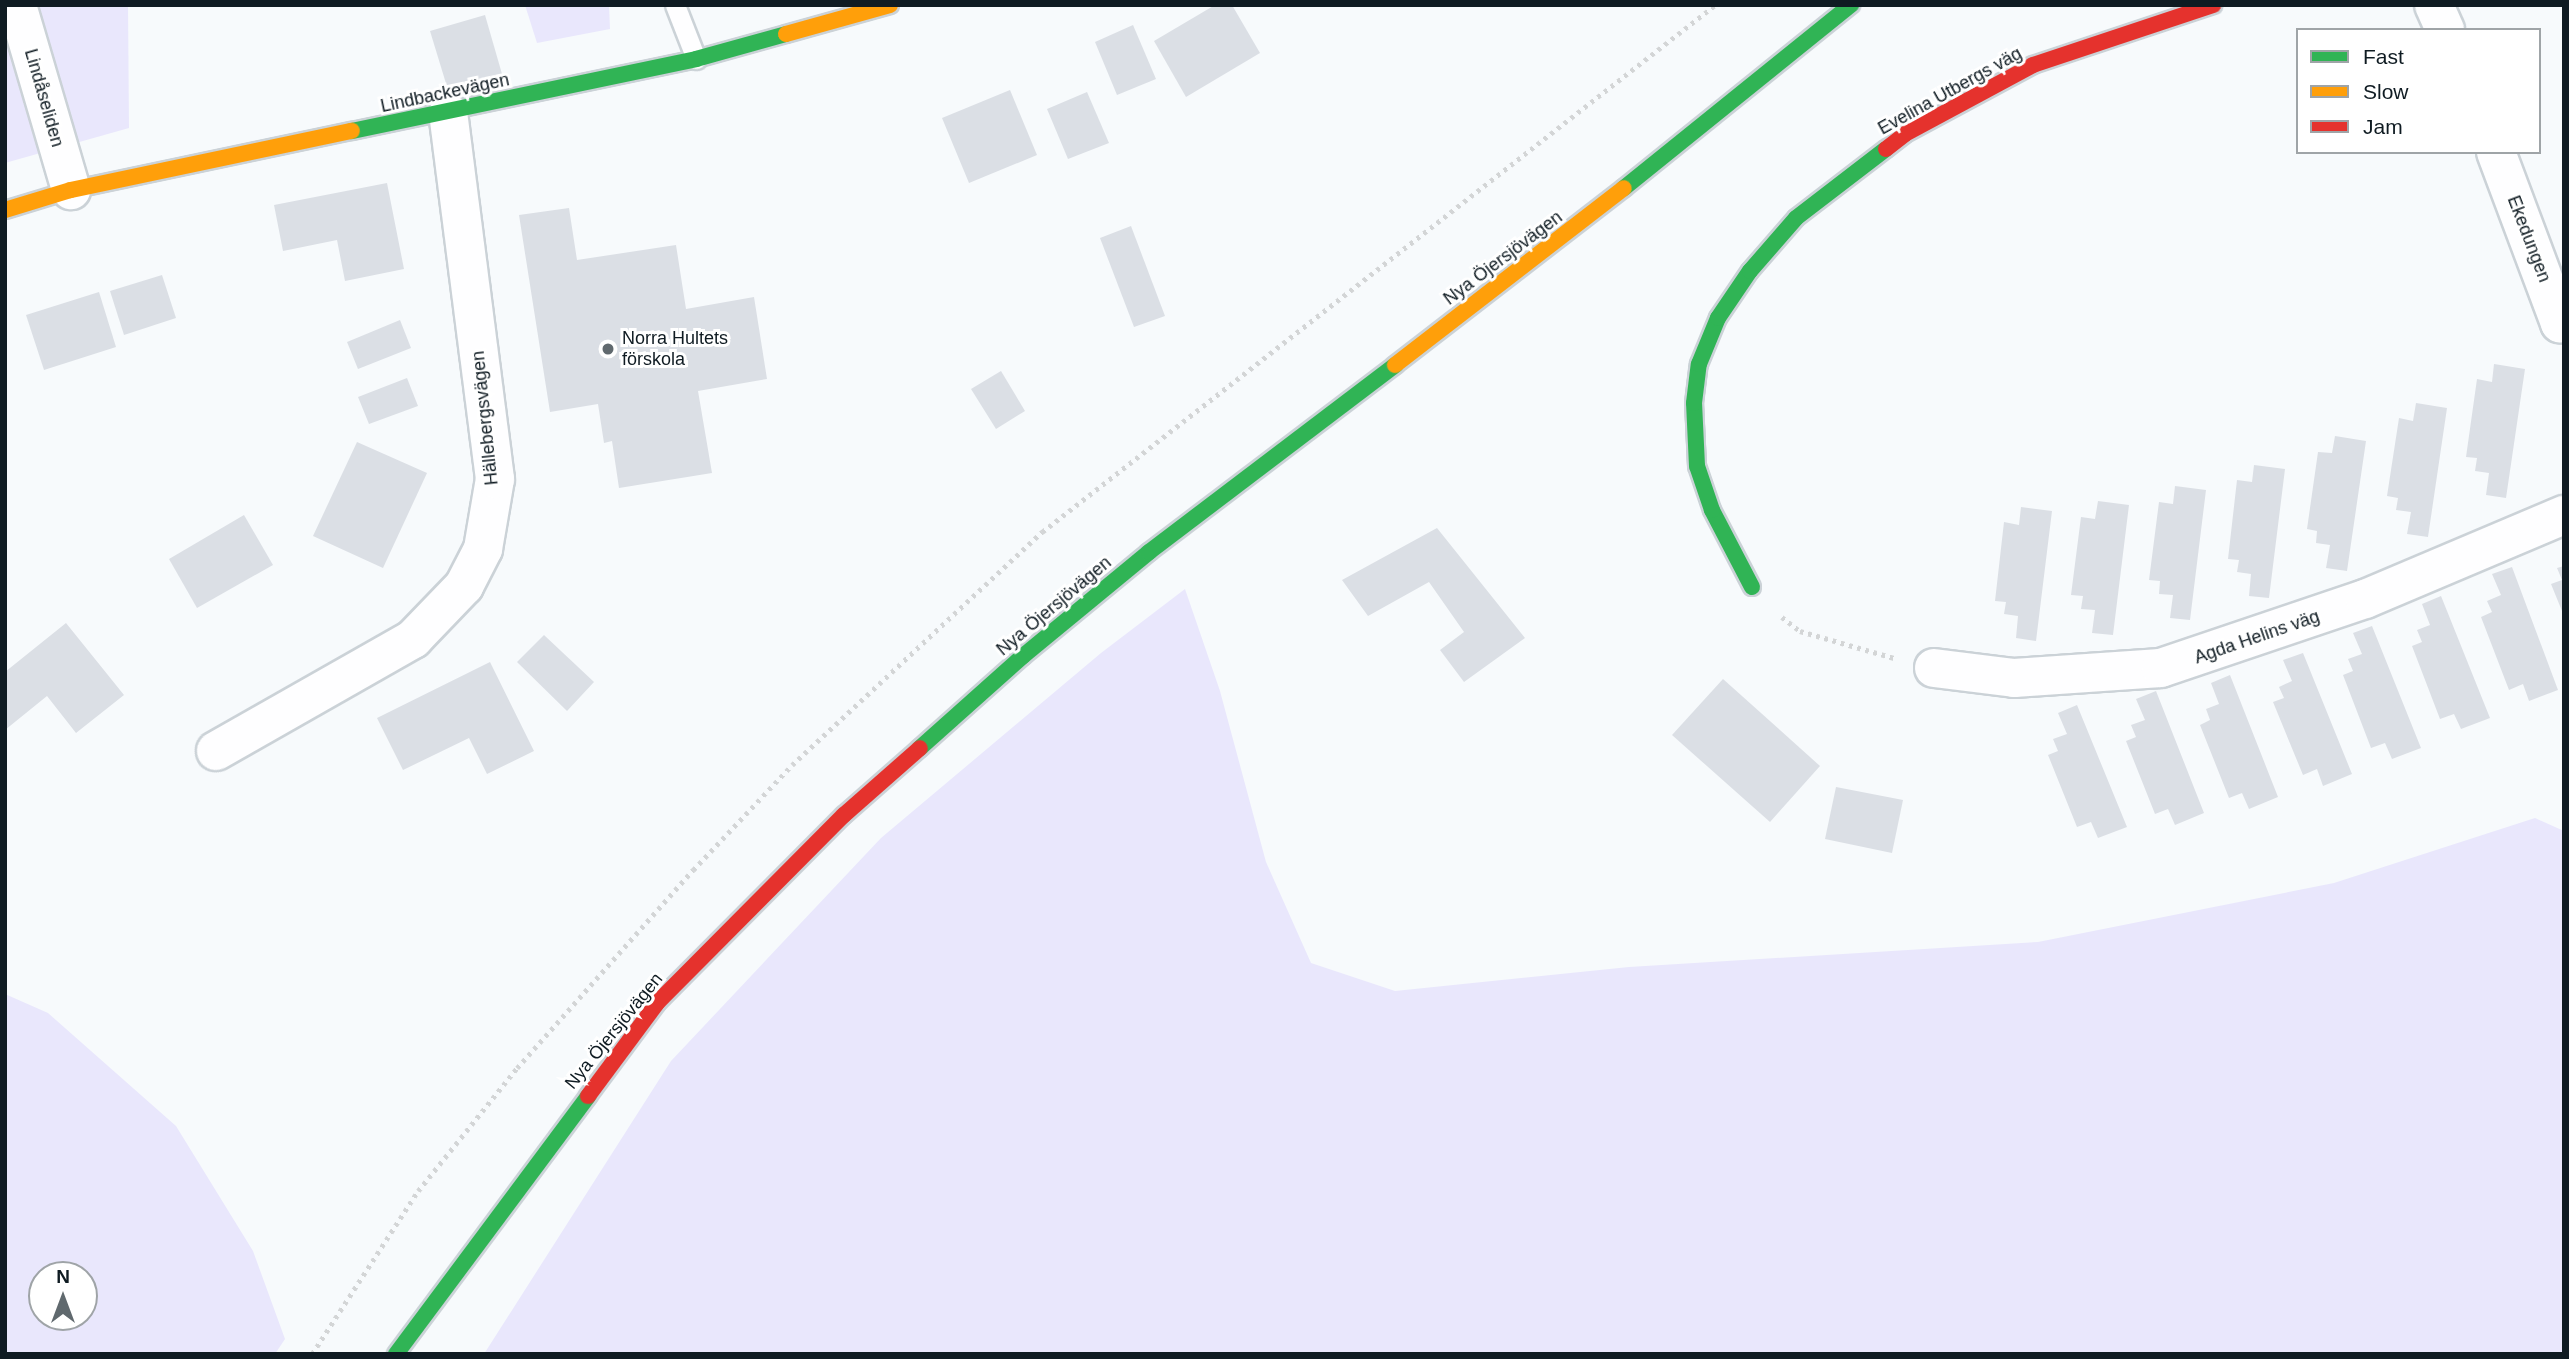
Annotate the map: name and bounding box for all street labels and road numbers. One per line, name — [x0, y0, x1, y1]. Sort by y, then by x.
street label: Evelina Utbergs väg — [1874, 43, 2026, 139]
street label: Lindåseliden — [20, 46, 68, 150]
street label: Lindbackevägen — [379, 69, 511, 117]
street label: Ekedungen — [2503, 193, 2555, 285]
street label: Nya Öjersjövägen — [1439, 206, 1567, 310]
street label: Hällebergsvägen — [467, 350, 503, 486]
street label: Nya Öjersjövägen — [992, 552, 1116, 660]
street label: Agda Helins väg — [2192, 605, 2322, 669]
street label: Nya Öjersjövägen — [561, 969, 667, 1093]

